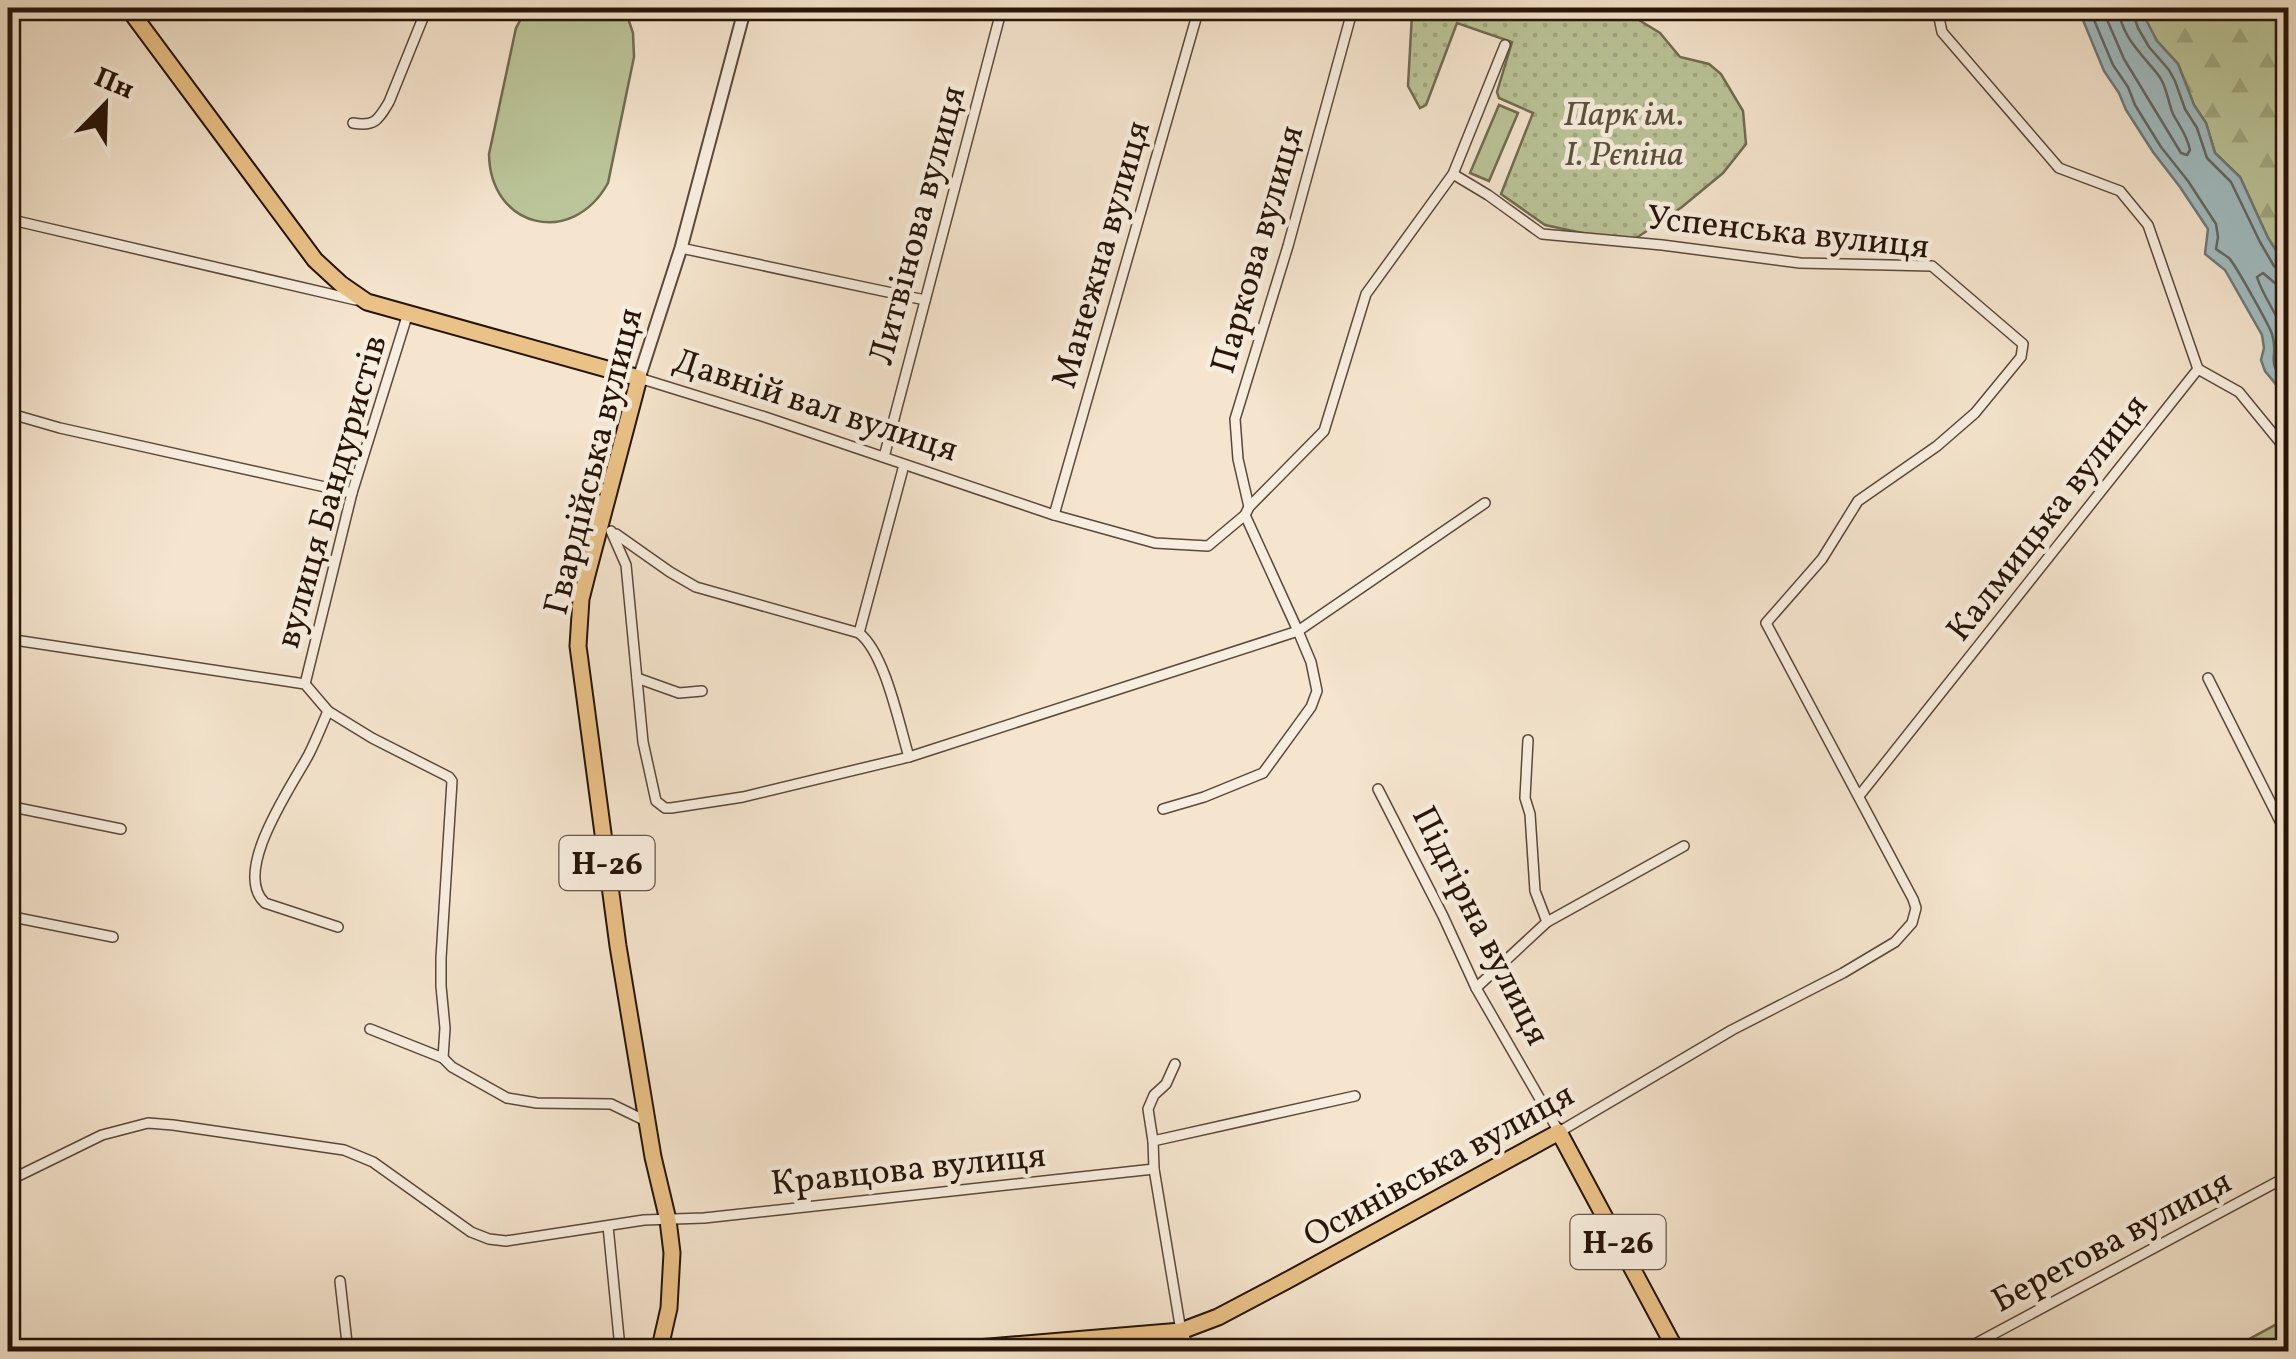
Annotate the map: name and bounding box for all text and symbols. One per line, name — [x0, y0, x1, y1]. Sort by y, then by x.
north arrow — [55, 55, 155, 155]
text: Пн — [88, 59, 140, 110]
street label: Литвінова вулиця — [859, 81, 979, 371]
park label: Парк ім. І. Рєпіна — [1564, 92, 1684, 180]
street label: Манежна вулиця — [1042, 116, 1164, 394]
street label: Паркова вулиця — [1201, 120, 1317, 379]
street label: Успенська вулиця — [1644, 195, 1931, 273]
street label: Гвардійська вулиця — [534, 303, 656, 620]
street label: вулиця Бандуристів — [265, 330, 401, 654]
street label: Давній вал вулиця — [667, 338, 964, 476]
street label: Калмицька вулиця — [1937, 385, 2160, 653]
street label: Підгірна вулиця — [1398, 799, 1560, 1054]
road number: Н-26 — [560, 836, 654, 890]
street label: Осинівська вулиця — [1296, 1072, 1583, 1261]
street label: Кравцова вулиця — [769, 1133, 1048, 1209]
street label: Берегова вулиця — [1984, 1159, 2241, 1326]
road number: Н-26 — [1570, 1215, 1666, 1269]

